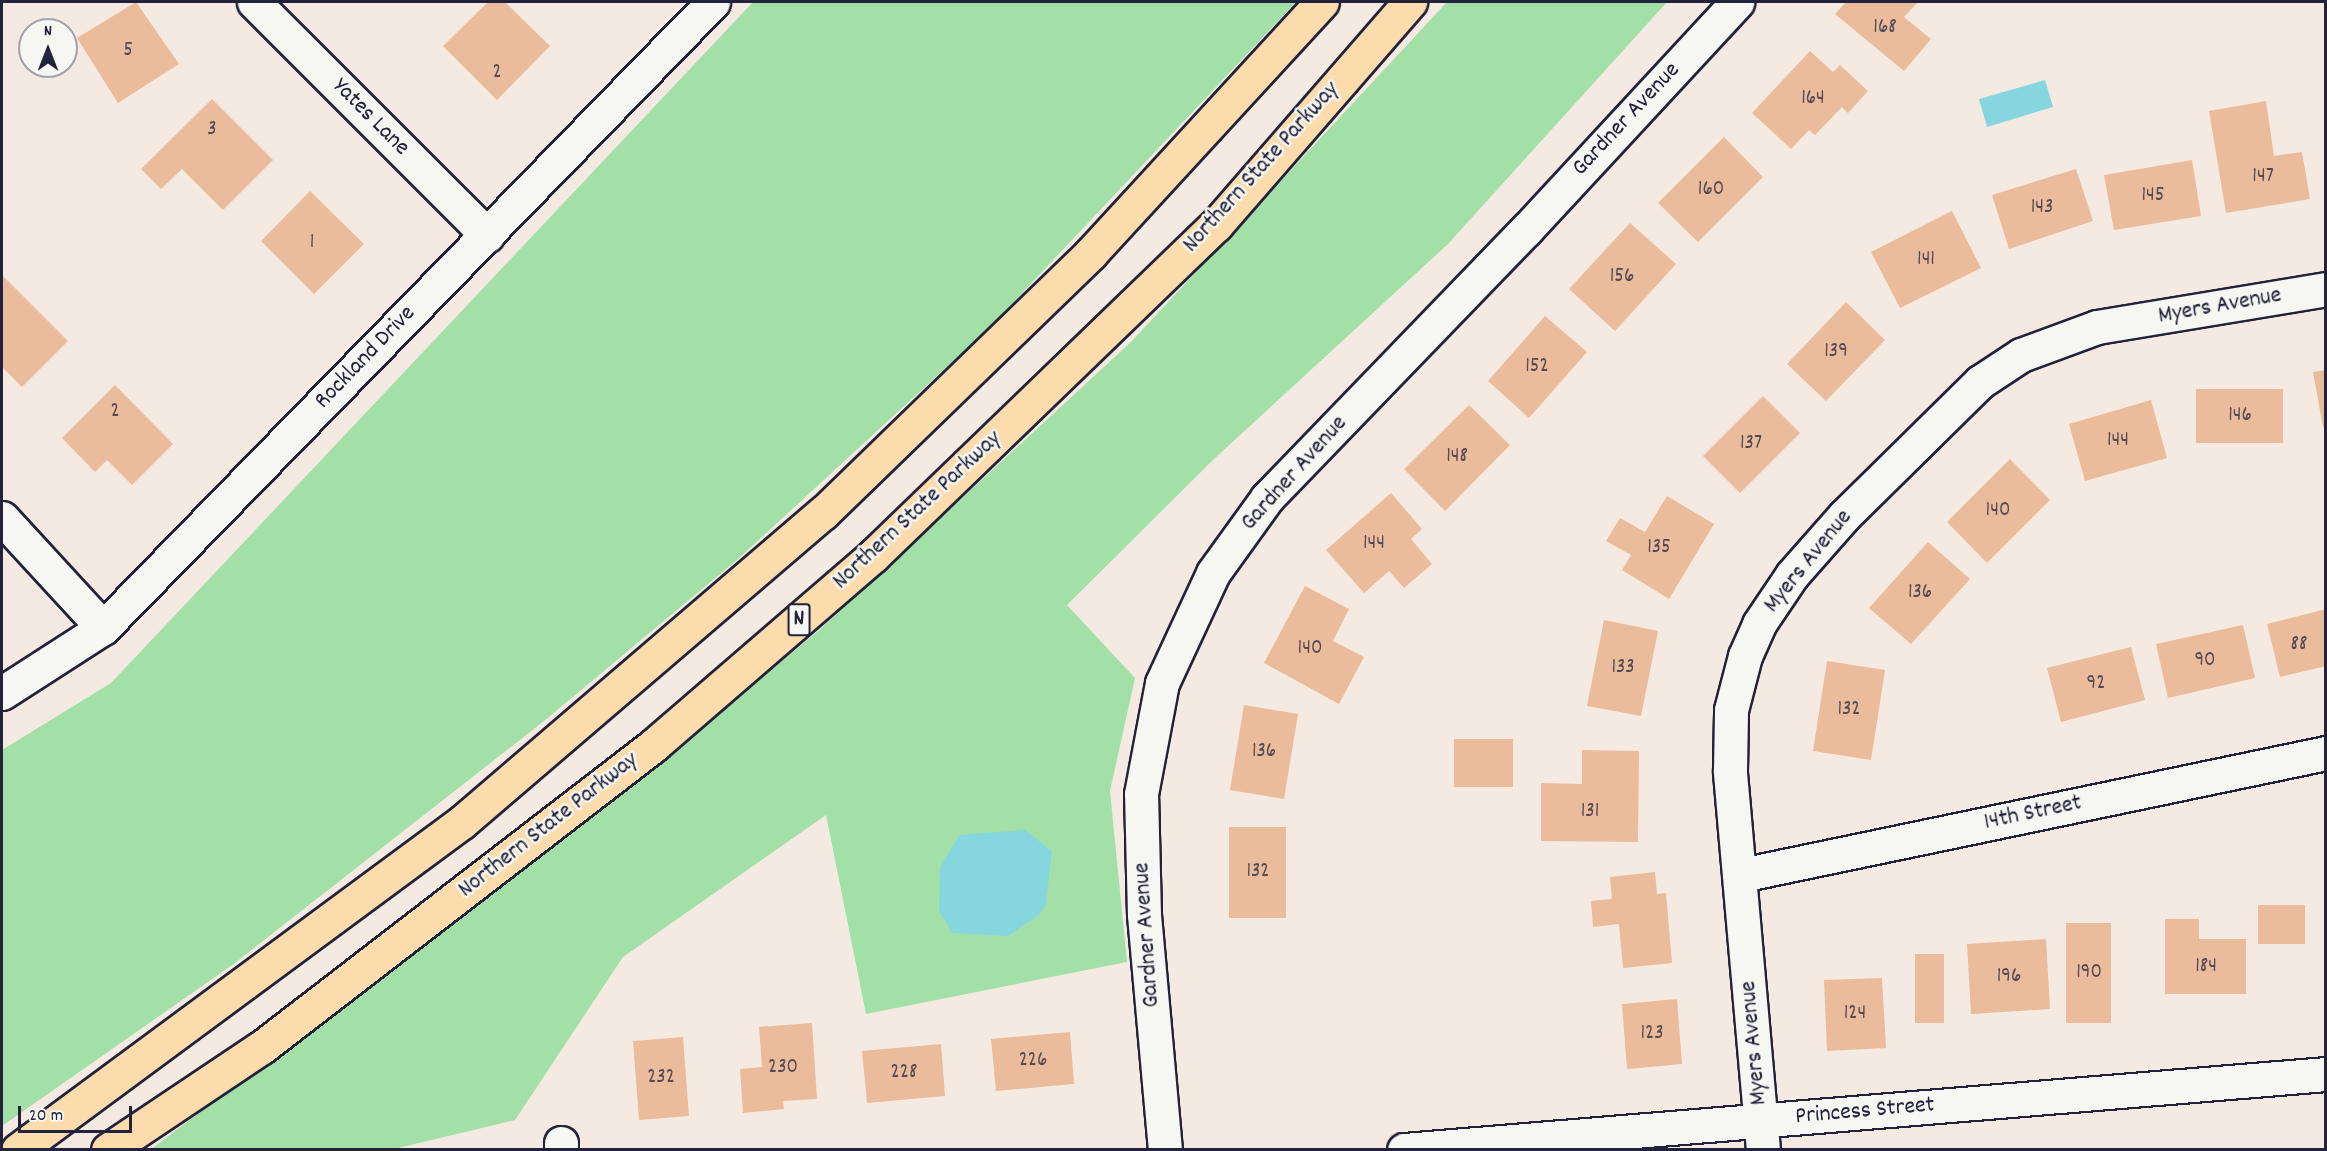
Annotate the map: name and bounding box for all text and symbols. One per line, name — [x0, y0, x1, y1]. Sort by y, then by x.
house number: 168 — [1873, 15, 1897, 41]
north arrow — [18, 18, 78, 78]
text: N — [44, 20, 52, 43]
house number: 5 — [123, 38, 133, 64]
street label: Gardner Avenue — [1567, 57, 1687, 183]
house number: 2 — [492, 60, 502, 86]
street label: Yates Lane — [325, 73, 415, 163]
street label: Northern State Parkway — [1178, 77, 1346, 259]
house number: 164 — [1801, 86, 1825, 112]
house number: 3 — [207, 117, 217, 143]
house number: 147 — [2252, 164, 2274, 190]
house number: 160 — [1698, 177, 1724, 203]
house number: 145 — [2141, 183, 2165, 209]
house number: 143 — [2031, 195, 2053, 221]
house number: 1 — [310, 230, 314, 256]
house number: 141 — [1917, 247, 1935, 273]
house number: 156 — [1610, 264, 1634, 290]
street label: Myers Avenue — [2156, 282, 2284, 332]
street label: Rockland Drive — [309, 300, 423, 416]
house number: 139 — [1824, 339, 1848, 365]
house number: 152 — [1525, 354, 1549, 380]
house number: 2 — [110, 399, 120, 425]
house number: 146 — [2228, 403, 2252, 429]
street label: Gardner Avenue — [1236, 410, 1354, 538]
street label: Northern State Parkway — [828, 425, 1008, 597]
house number: 144 — [2107, 428, 2129, 454]
house number: 137 — [1740, 431, 1762, 457]
house number: 148 — [1446, 444, 1468, 470]
house number: 140 — [1986, 498, 2010, 524]
street label: Myers Avenue — [1759, 505, 1859, 619]
house number: 144 — [1363, 531, 1385, 557]
house number: 135 — [1647, 535, 1671, 561]
house number: 136 — [1908, 580, 1932, 606]
road number: N — [787, 601, 811, 639]
house number: 88 — [2291, 632, 2307, 658]
house number: 140 — [1298, 636, 1322, 662]
house number: 90 — [2194, 648, 2216, 674]
house number: 133 — [1611, 655, 1635, 681]
house number: 92 — [2087, 671, 2105, 697]
house number: 132 — [1837, 697, 1861, 723]
house number: 136 — [1252, 739, 1276, 765]
street label: Northern State Parkway — [453, 747, 645, 905]
street label: 14th Street — [1982, 790, 2084, 838]
house number: 131 — [1581, 799, 1599, 825]
house number: 132 — [1246, 859, 1270, 885]
street label: Gardner Avenue — [1129, 862, 1167, 1008]
house number: 184 — [2195, 954, 2217, 980]
house number: 190 — [2076, 960, 2102, 986]
house number: 196 — [1997, 964, 2021, 990]
street label: Myers Avenue — [1735, 980, 1775, 1106]
house number: 124 — [1844, 1001, 1866, 1027]
house number: 123 — [1640, 1021, 1664, 1047]
house number: 226 — [1019, 1048, 1047, 1074]
house number: 230 — [768, 1055, 798, 1081]
house number: 228 — [891, 1060, 917, 1086]
house number: 232 — [647, 1065, 675, 1091]
street label: Princess Street — [1794, 1092, 1936, 1132]
scale bar — [21, 1094, 135, 1132]
text: 20 m — [29, 1104, 63, 1129]

